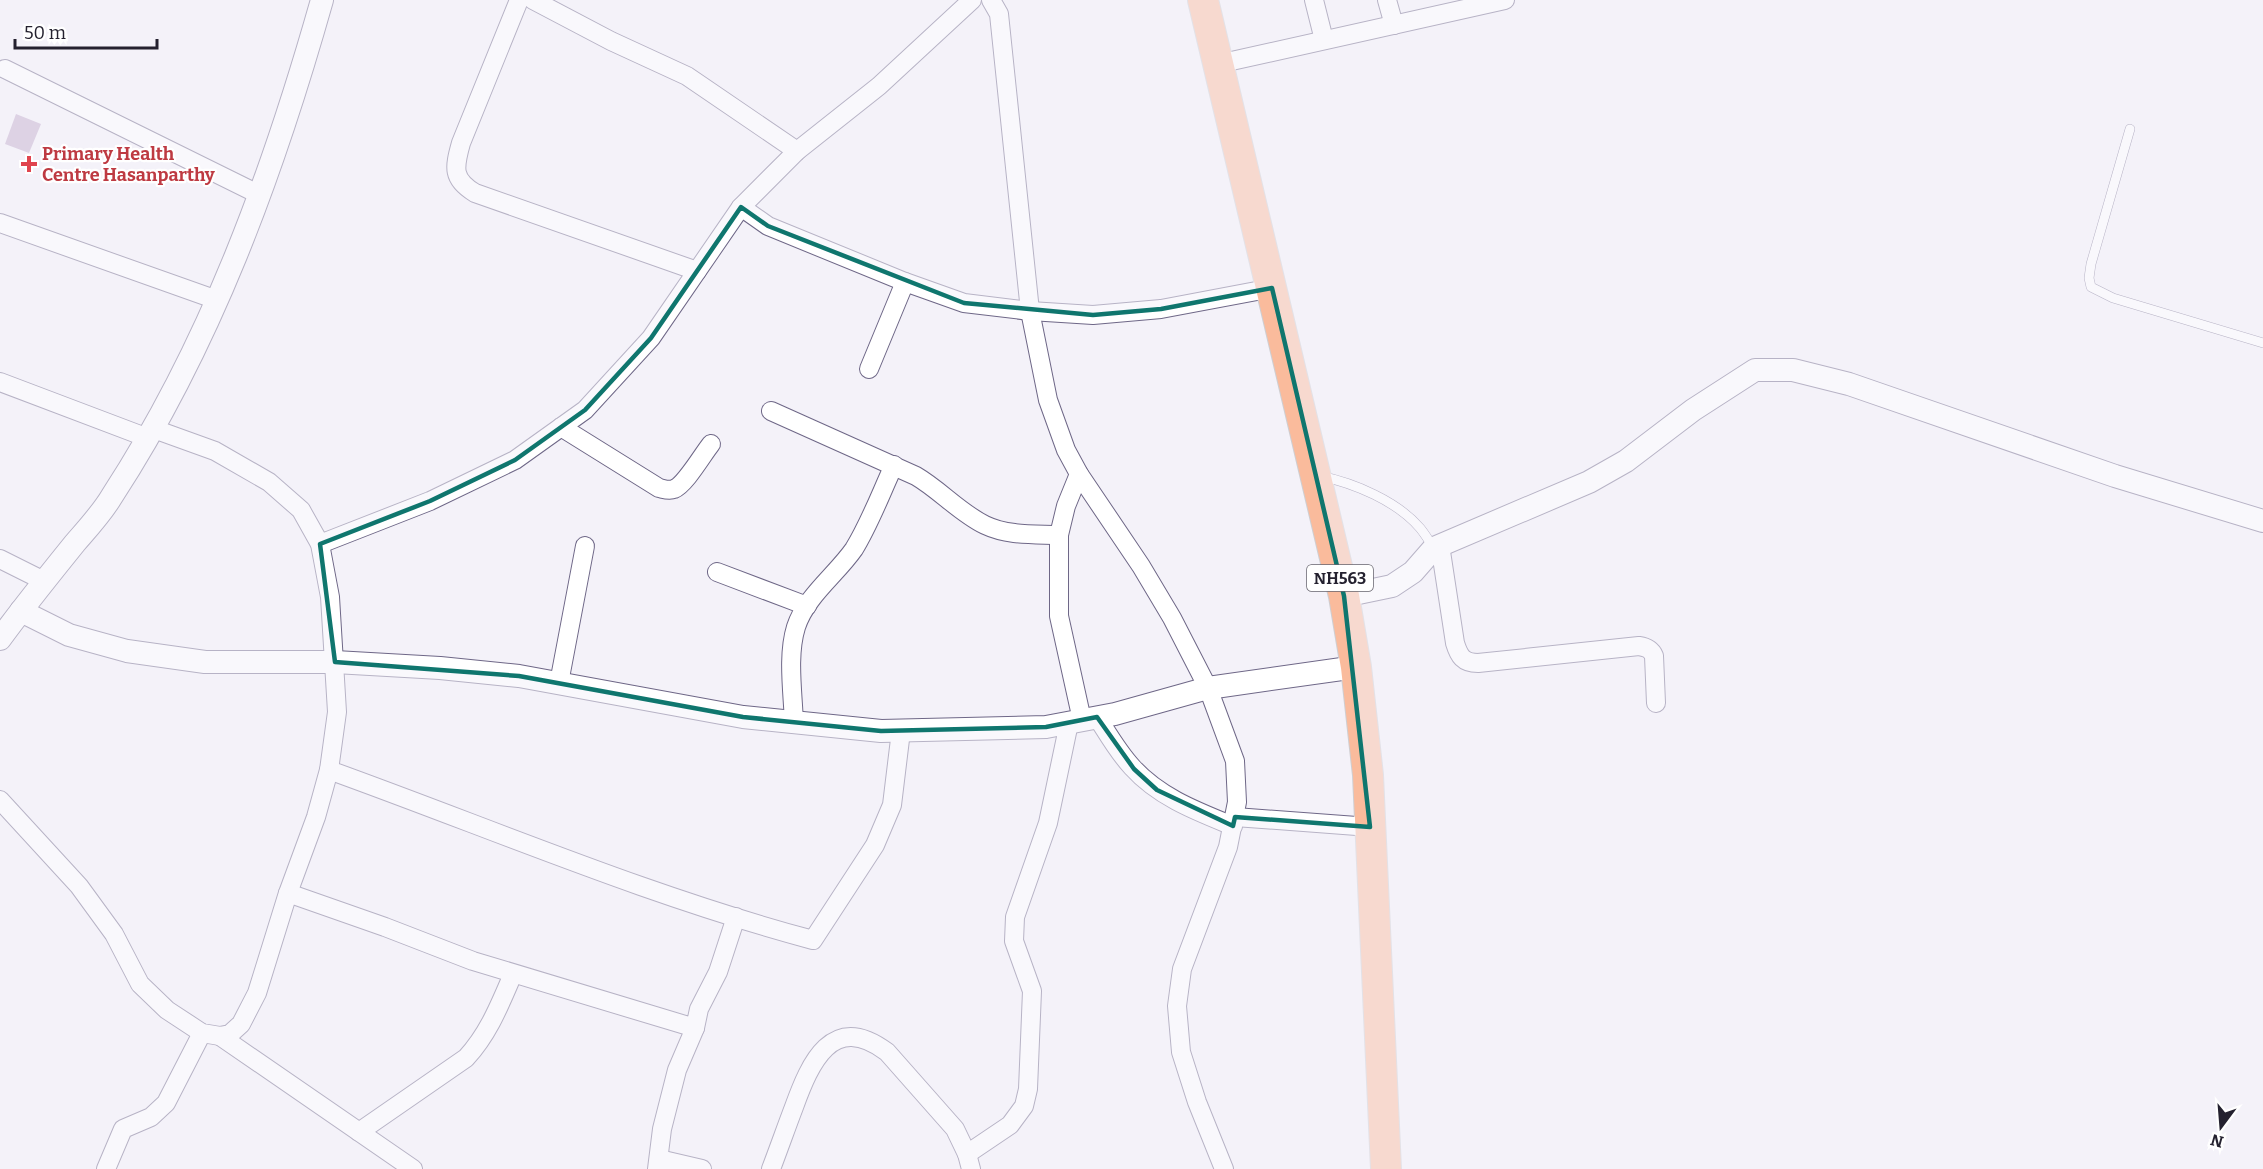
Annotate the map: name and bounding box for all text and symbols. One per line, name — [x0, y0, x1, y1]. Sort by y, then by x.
scale bar — [15, 12, 158, 50]
text: 50 m — [24, 22, 66, 44]
place label: Primary Health Centre Hasanparthy — [42, 143, 216, 186]
marker: Primary Health Centre Hasanparthy — [20, 155, 38, 173]
road number: NH563 — [1307, 565, 1373, 591]
north arrow — [2191, 1097, 2251, 1157]
text: N — [2208, 1130, 2226, 1152]

